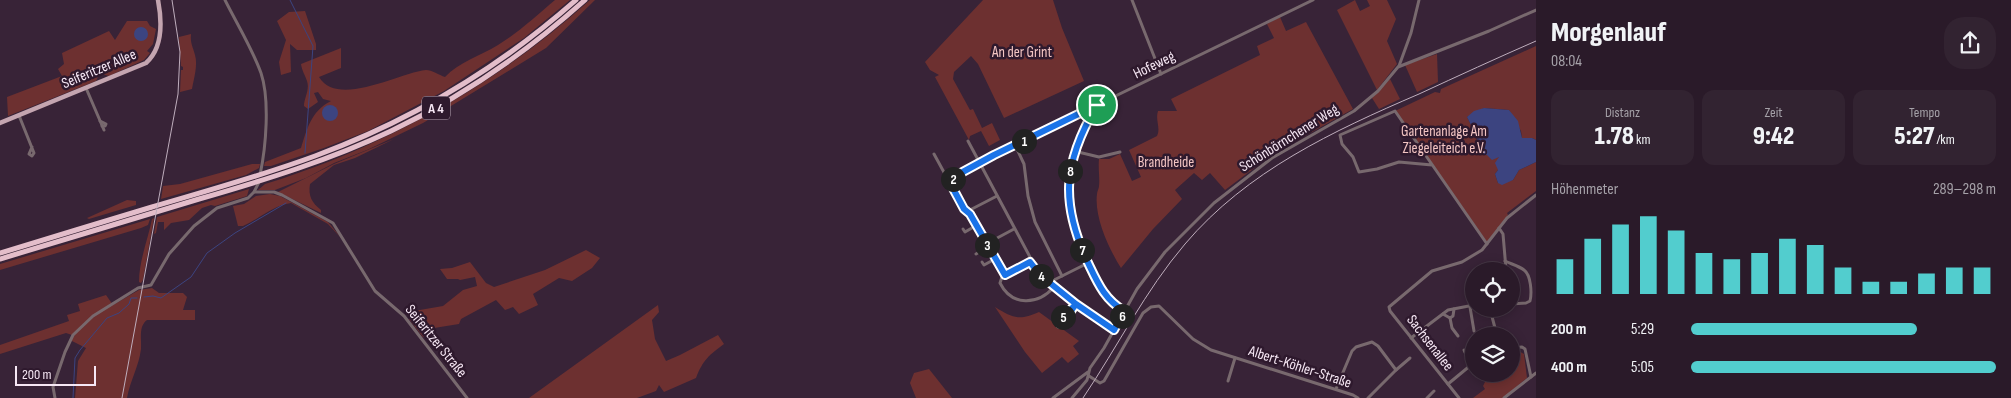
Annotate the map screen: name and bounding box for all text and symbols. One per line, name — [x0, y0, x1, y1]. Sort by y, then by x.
text: Morgenlauf — [1551, 16, 1666, 49]
button: share — [1944, 17, 1996, 69]
park label: An der Grint — [991, 43, 1053, 62]
street label: Seiferitzer Allee — [59, 45, 139, 93]
street label: Hofeweg — [1130, 47, 1178, 83]
text: 08:04 — [1551, 52, 1582, 71]
pin — [1076, 84, 1118, 126]
icon: arrive — [1083, 91, 1111, 119]
road number: A 4 — [422, 96, 450, 120]
street label: Schönbörnchener Weg — [1236, 100, 1342, 176]
text: Distanz — [1605, 104, 1640, 121]
text: Zeit — [1764, 104, 1783, 121]
text: Tempo — [1909, 104, 1940, 121]
text: 1.78 — [1595, 121, 1634, 152]
text: 9:42 — [1753, 121, 1794, 152]
text: 5:27 — [1894, 121, 1934, 152]
park label: Gartenanlage Am Ziegeleiteich e.V. — [1401, 122, 1487, 158]
pin: 1 — [1012, 128, 1036, 154]
text: km — [1634, 131, 1650, 148]
text: /km — [1934, 131, 1955, 148]
text: 1 — [1022, 133, 1027, 150]
park label: Brandheide — [1138, 153, 1194, 172]
pin: 8 — [1058, 158, 1082, 184]
text: 8 — [1067, 163, 1074, 180]
pin: 2 — [940, 166, 966, 192]
text: 2 — [950, 171, 957, 188]
text: Höhenmeter — [1551, 180, 1618, 199]
text: 289–298 m — [1933, 180, 1996, 199]
pin: 3 — [974, 232, 1000, 258]
text: 3 — [984, 237, 991, 254]
pin: 7 — [1070, 238, 1094, 262]
text: 7 — [1079, 242, 1086, 259]
map controls — [1465, 262, 1520, 382]
button: locate — [1465, 262, 1520, 317]
pin: 4 — [1028, 264, 1054, 288]
text: 4 — [1038, 268, 1045, 285]
street label: Seiferitzer Straße — [401, 301, 471, 381]
pin: 5 — [1050, 304, 1076, 330]
pin: 6 — [1110, 304, 1134, 328]
text: 6 — [1119, 308, 1126, 325]
text: 5 — [1060, 309, 1067, 326]
street label: Sachsenallee — [1402, 311, 1458, 375]
text: 200 m — [1551, 320, 1586, 339]
text: 5:29 — [1631, 320, 1654, 339]
button: layers — [1465, 327, 1520, 382]
street label: Albert-Köhler-Straße — [1245, 341, 1354, 393]
text: 400 m — [1551, 358, 1587, 377]
text: 5:05 — [1631, 358, 1654, 377]
scale bar — [15, 363, 96, 386]
text: 200 m — [22, 366, 51, 383]

